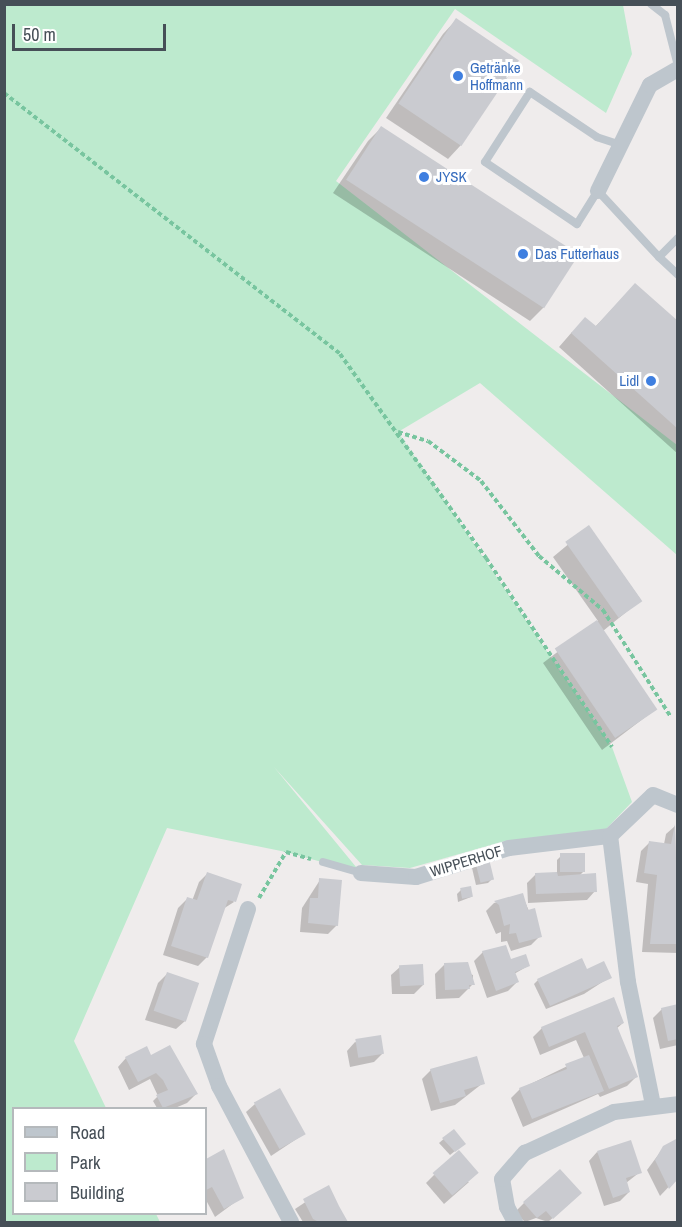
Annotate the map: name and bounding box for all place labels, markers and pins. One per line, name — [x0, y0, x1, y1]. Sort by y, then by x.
place label: Getränke Hoffmann — [470, 58, 523, 93]
marker: Getränke Hoffmann — [451, 69, 465, 83]
place label: JYSK — [436, 168, 467, 186]
marker: JYSK — [417, 170, 431, 184]
place label: Das Futterhaus — [535, 245, 619, 263]
marker: Das Futterhaus — [516, 247, 530, 261]
place label: Lidl — [619, 372, 639, 390]
marker: Lidl — [644, 374, 658, 388]

